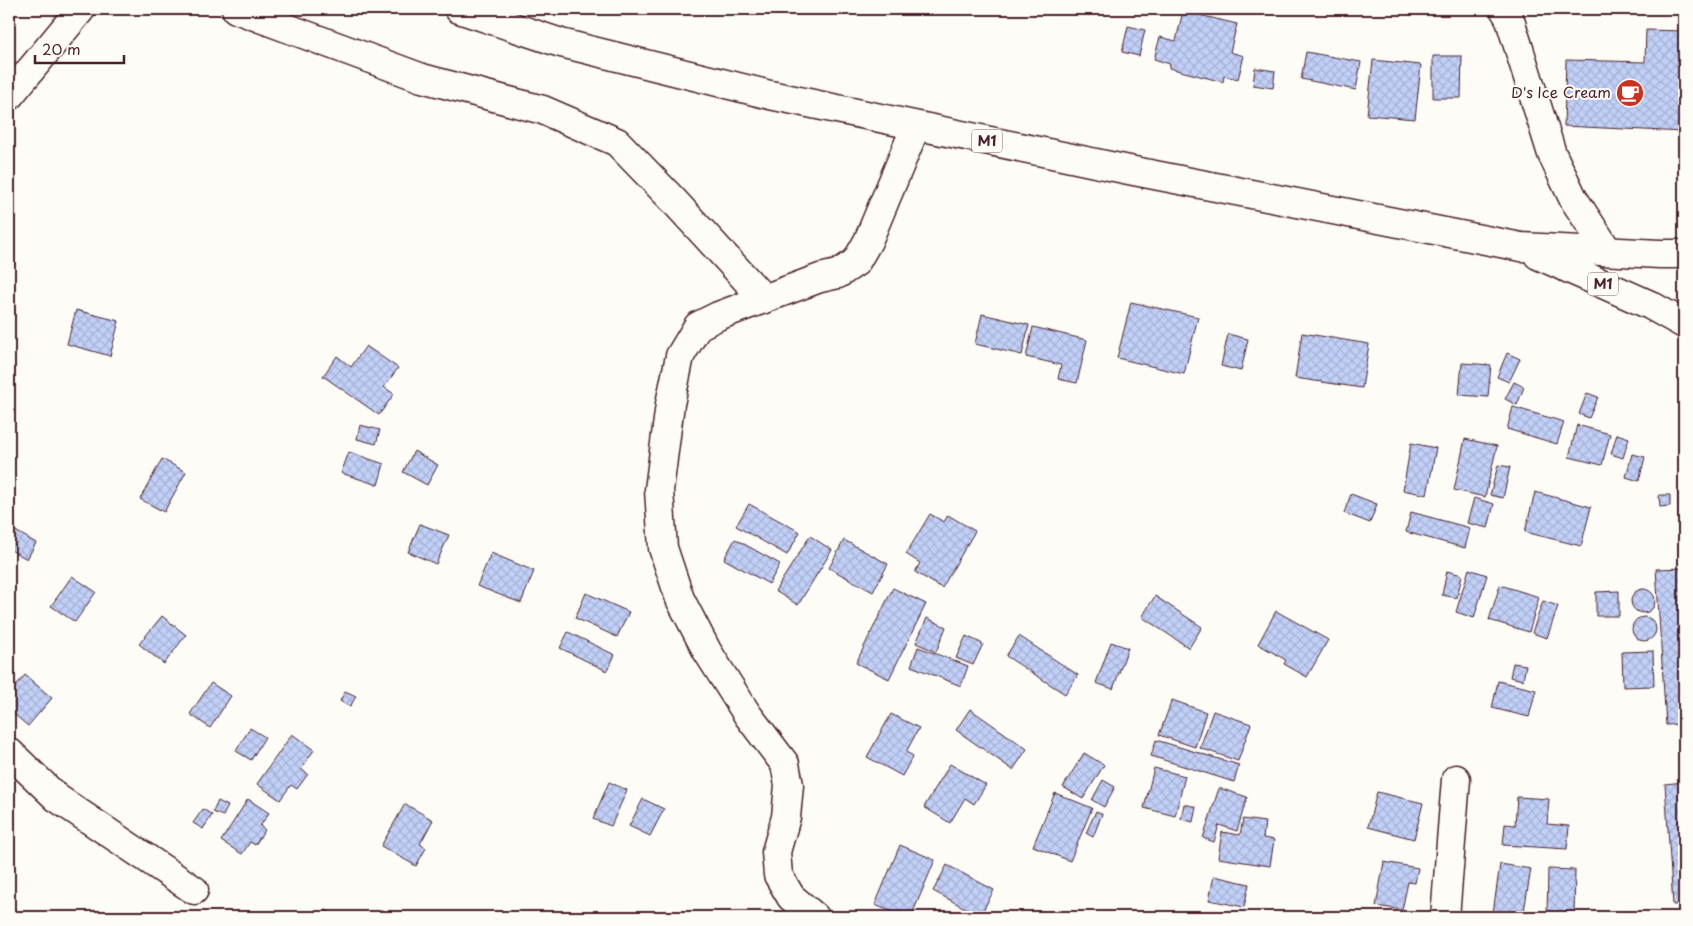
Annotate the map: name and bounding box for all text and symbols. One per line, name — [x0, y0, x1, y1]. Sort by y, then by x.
scale bar — [35, 32, 124, 64]
text: 20 m — [42, 37, 81, 60]
cafe icon: D's Ice Cream — [1615, 78, 1645, 108]
place label: D's Ice Cream — [1511, 80, 1611, 103]
road number: M1 — [972, 130, 1002, 152]
road number: M1 — [1588, 272, 1618, 296]

